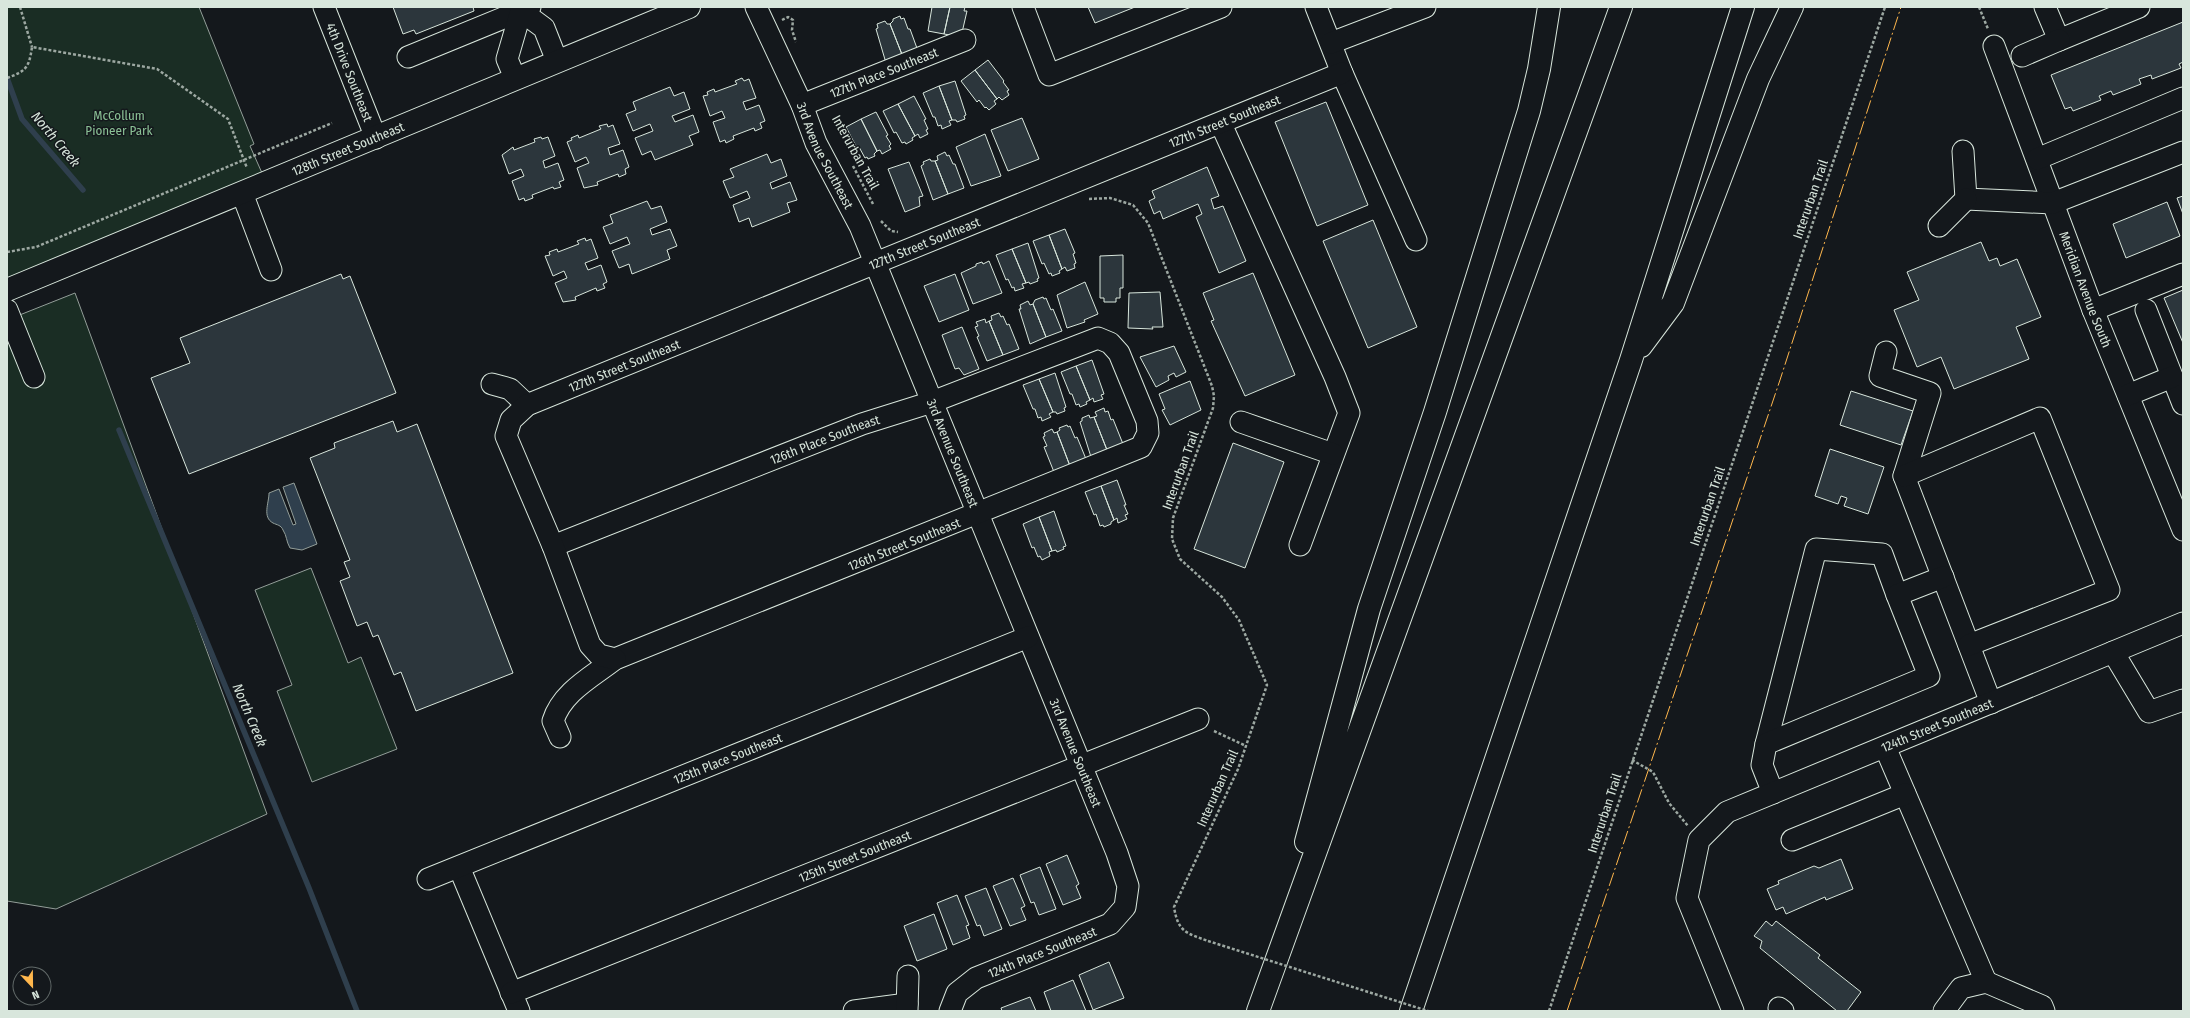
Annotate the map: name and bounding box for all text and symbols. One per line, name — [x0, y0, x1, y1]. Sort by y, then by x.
street label: 4th Drive Southeast — [323, 21, 376, 124]
street label: 127th Place Southeast — [828, 44, 941, 101]
street label: 127th Street Southeast — [1167, 92, 1283, 151]
street label: 3rd Avenue Southeast — [794, 100, 857, 212]
water label: North Creek — [27, 108, 84, 171]
park label: McCollum Pioneer Park — [85, 108, 154, 138]
street label: Interurban Trail — [829, 113, 882, 192]
street label: 128th Street Southeast — [290, 119, 407, 179]
street label: Interurban Trail — [1790, 157, 1831, 241]
street label: 127th Street Southeast — [867, 214, 983, 273]
street label: Meridian Avenue South — [2056, 229, 2115, 350]
street label: 127th Street Southeast — [567, 336, 683, 395]
street label: 3rd Avenue Southeast — [924, 397, 982, 510]
street label: 126th Place Southeast — [768, 412, 882, 468]
street label: Interurban Trail — [1159, 428, 1202, 512]
street label: Interurban Trail — [1687, 464, 1728, 548]
street label: 126th Street Southeast — [846, 515, 963, 574]
water label: North Creek — [229, 681, 271, 750]
street label: 124th Street Southeast — [1879, 695, 1996, 755]
street label: 3rd Avenue Southeast — [1047, 696, 1105, 810]
street label: 125th Place Southeast — [671, 730, 785, 787]
street label: Interurban Trail — [1194, 747, 1241, 829]
street label: Interurban Trail — [1585, 771, 1625, 855]
street label: 125th Street Southeast — [797, 827, 914, 886]
street label: 124th Place Southeast — [986, 924, 1099, 981]
north arrow — [12, 966, 52, 1006]
text: N — [30, 988, 41, 1002]

